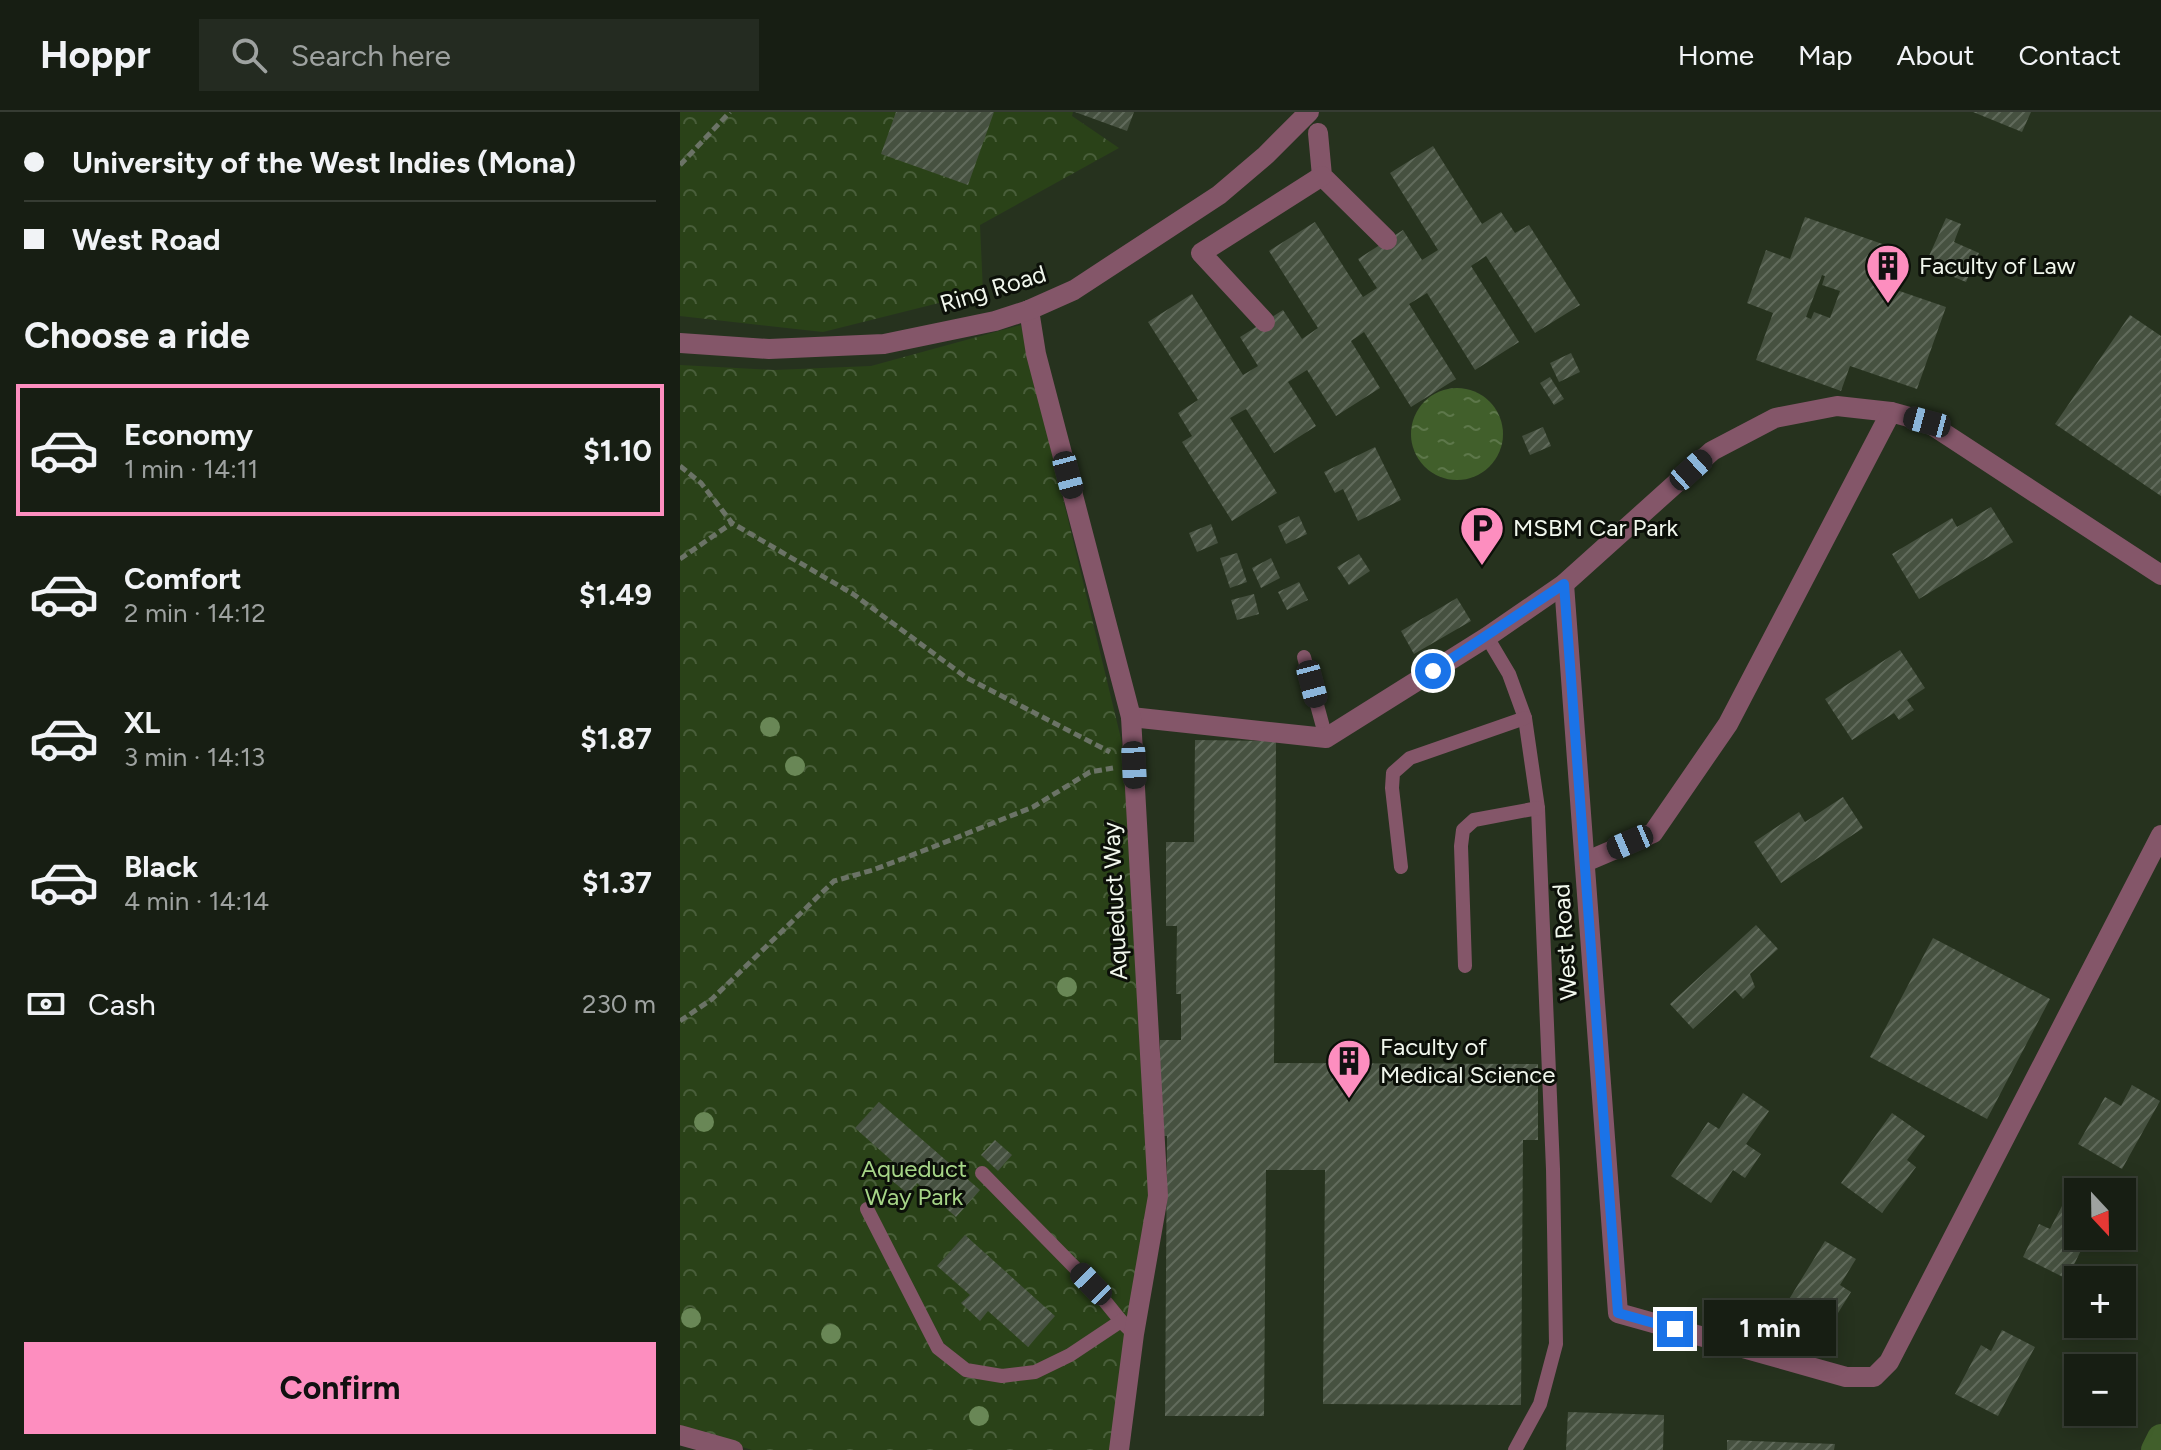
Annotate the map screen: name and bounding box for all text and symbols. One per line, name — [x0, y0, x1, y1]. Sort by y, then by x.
search box — [199, 19, 759, 91]
text: Hoppr — [40, 32, 151, 78]
icon: search — [227, 33, 271, 77]
text: Search here — [291, 37, 451, 74]
text: Home — [1678, 38, 1754, 72]
text: Map — [1798, 38, 1853, 72]
text: About — [1897, 38, 1974, 72]
text: Contact — [2018, 38, 2121, 72]
text: University of the West Indies (Mona) — [72, 144, 576, 181]
text: West Road — [72, 221, 221, 258]
building icon: Faculty of Law — [1864, 242, 1912, 305]
place label: Faculty of Law — [1919, 251, 2076, 280]
street label: Ring Road — [936, 259, 1049, 318]
text: Choose a ride — [24, 314, 250, 357]
car — [1901, 404, 1953, 440]
icon: car — [28, 414, 100, 486]
text: Economy — [124, 416, 253, 453]
text: $1.10 — [583, 432, 652, 469]
car — [1665, 445, 1717, 495]
car — [1050, 449, 1086, 501]
text: 1 min · 14:11 — [124, 453, 258, 485]
parking icon: MSBM Car Park — [1458, 504, 1506, 567]
place label: MSBM Car Park — [1513, 513, 1679, 542]
icon: car — [28, 558, 100, 630]
text: Comfort — [124, 560, 242, 597]
text: $1.49 — [579, 576, 652, 613]
text: 2 min · 14:12 — [124, 597, 266, 629]
route start — [1415, 653, 1451, 689]
car — [1294, 658, 1330, 710]
icon: car — [28, 702, 100, 774]
text: XL — [124, 704, 160, 741]
text: $1.87 — [580, 720, 652, 757]
car — [1121, 740, 1147, 790]
text: 3 min · 14:13 — [124, 741, 265, 773]
street label: Aqueduct Way — [1096, 821, 1133, 981]
car — [1603, 822, 1657, 862]
icon: car — [28, 846, 100, 918]
text: Black — [124, 848, 198, 885]
text: $1.37 — [582, 864, 652, 901]
street label: West Road — [1546, 883, 1583, 1001]
text: 4 min · 14:14 — [124, 885, 269, 917]
icon: cash — [24, 982, 68, 1026]
text: Cash — [88, 986, 156, 1023]
text: 230 m — [582, 988, 656, 1020]
place label: Faculty of Medical Science — [1380, 1032, 1555, 1089]
building icon: Faculty of Medical Science — [1325, 1037, 1373, 1100]
park label: Aqueduct Way Park — [861, 1154, 967, 1211]
north arrow — [2064, 1178, 2136, 1250]
map controls — [2064, 1178, 2136, 1426]
car — [1066, 1258, 1116, 1310]
button: + — [2064, 1266, 2136, 1338]
callout: 1 min — [1703, 1301, 1835, 1357]
route end — [1657, 1311, 1693, 1347]
text: 1 min — [1739, 1312, 1801, 1344]
button: Confirm — [24, 1342, 656, 1434]
button: − — [2064, 1354, 2136, 1426]

